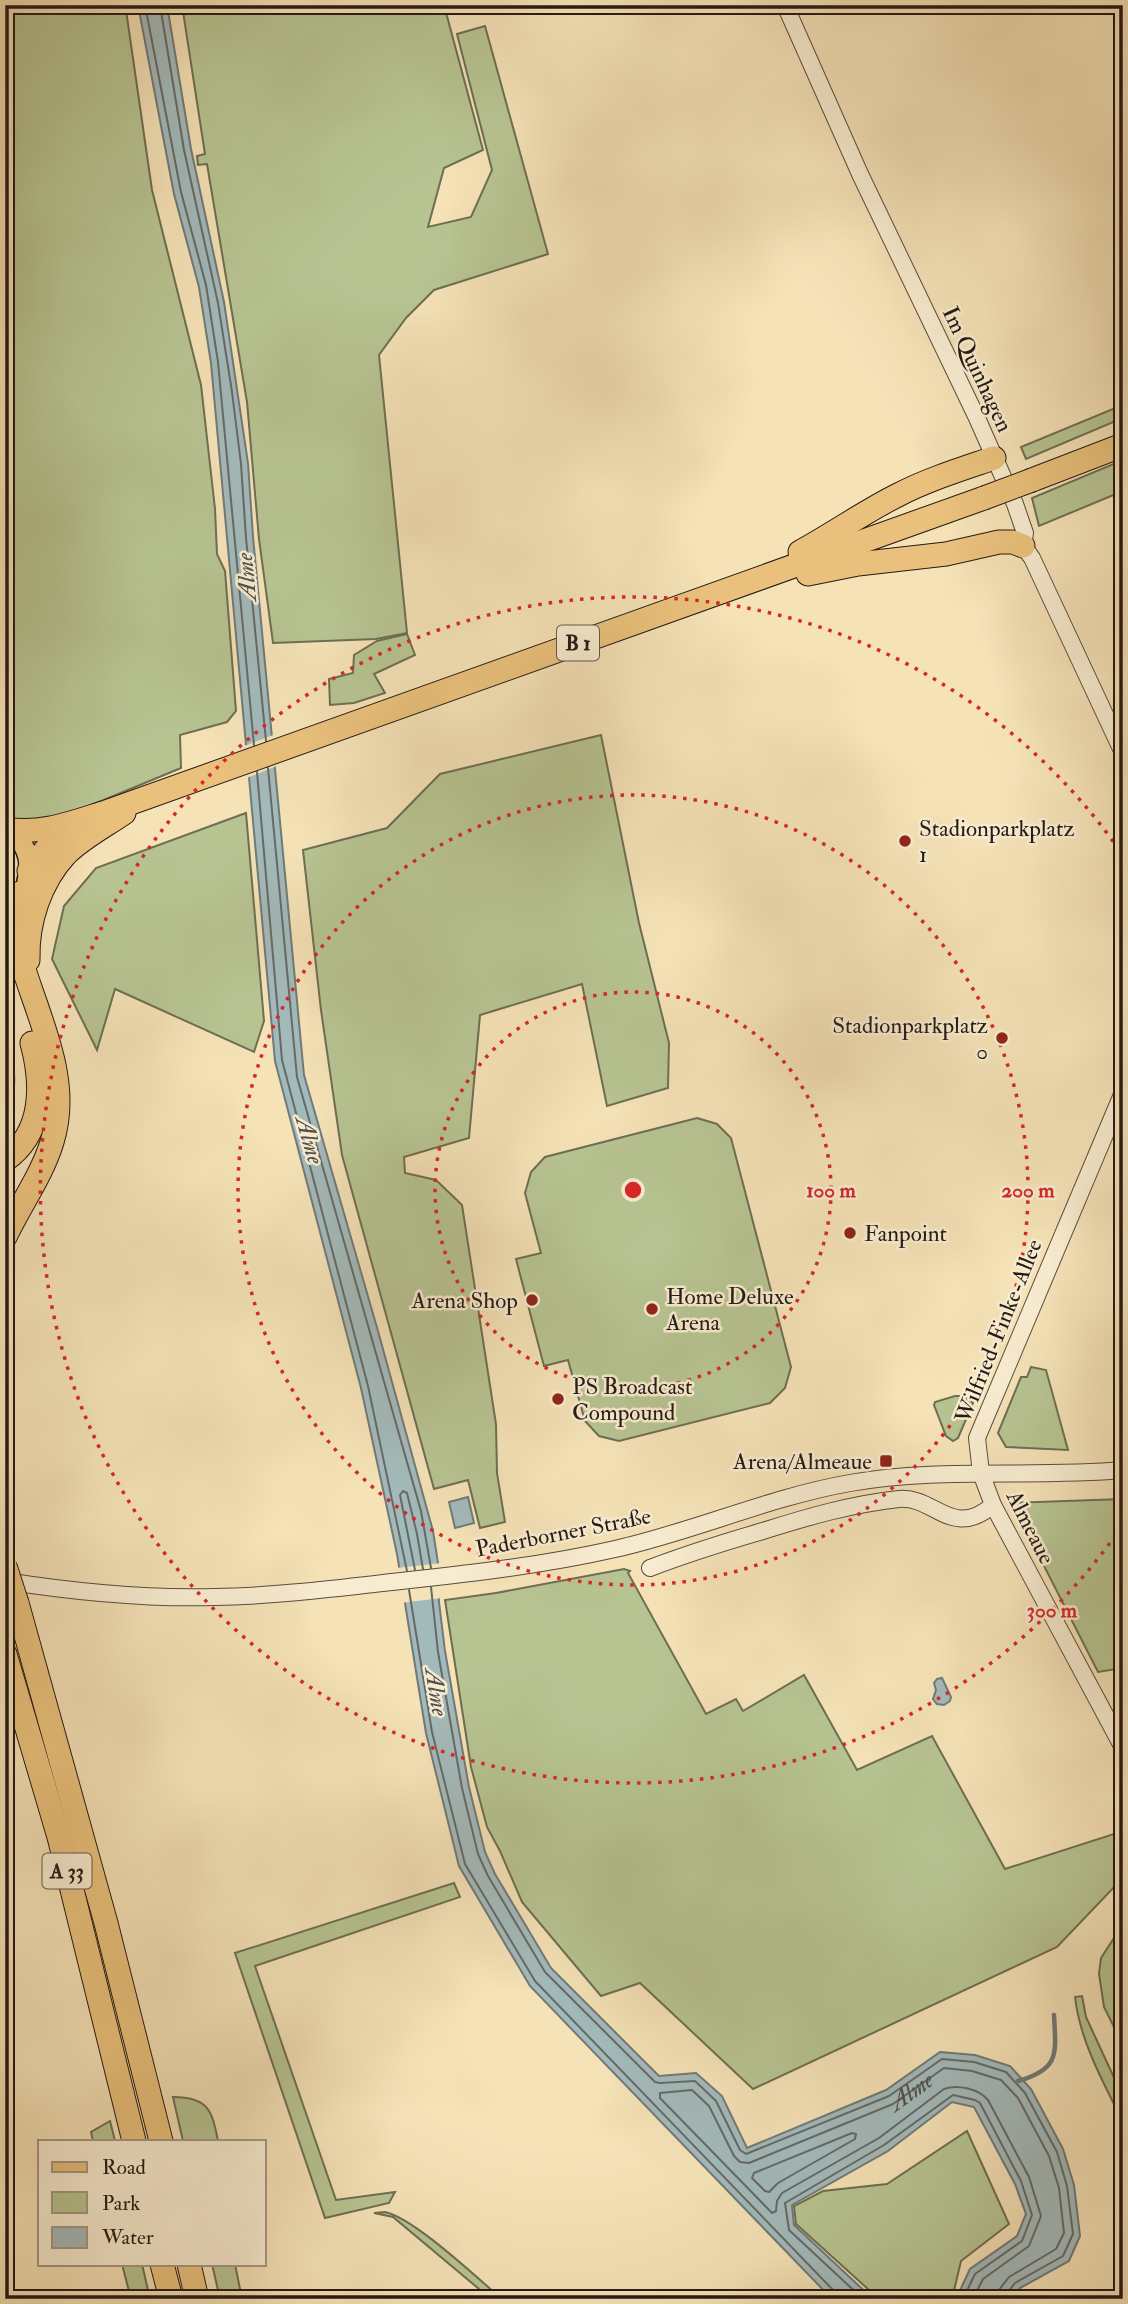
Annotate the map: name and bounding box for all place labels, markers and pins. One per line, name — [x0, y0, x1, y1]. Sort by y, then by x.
place label: Stadionparkplatz 1 — [919, 814, 1075, 869]
marker: Stadionparkplatz 1 — [897, 833, 913, 849]
place label: Stadionparkplatz 0 — [832, 1011, 988, 1066]
marker: Stadionparkplatz 0 — [994, 1030, 1010, 1046]
centre of rings — [621, 1178, 645, 1202]
place label: Fanpoint — [864, 1219, 947, 1249]
marker: Fanpoint — [842, 1225, 858, 1241]
place label: Home Deluxe Arena — [665, 1282, 794, 1337]
place label: Arena Shop — [411, 1286, 518, 1316]
marker: Arena Shop — [524, 1292, 540, 1308]
marker: Home Deluxe Arena — [644, 1301, 660, 1317]
place label: PS Broadcast Compound — [572, 1372, 692, 1428]
marker: PS Broadcast Compound — [550, 1391, 566, 1407]
place label: Arena/Almeaue — [732, 1447, 872, 1476]
marker: Arena/Almeaue — [878, 1453, 894, 1469]

